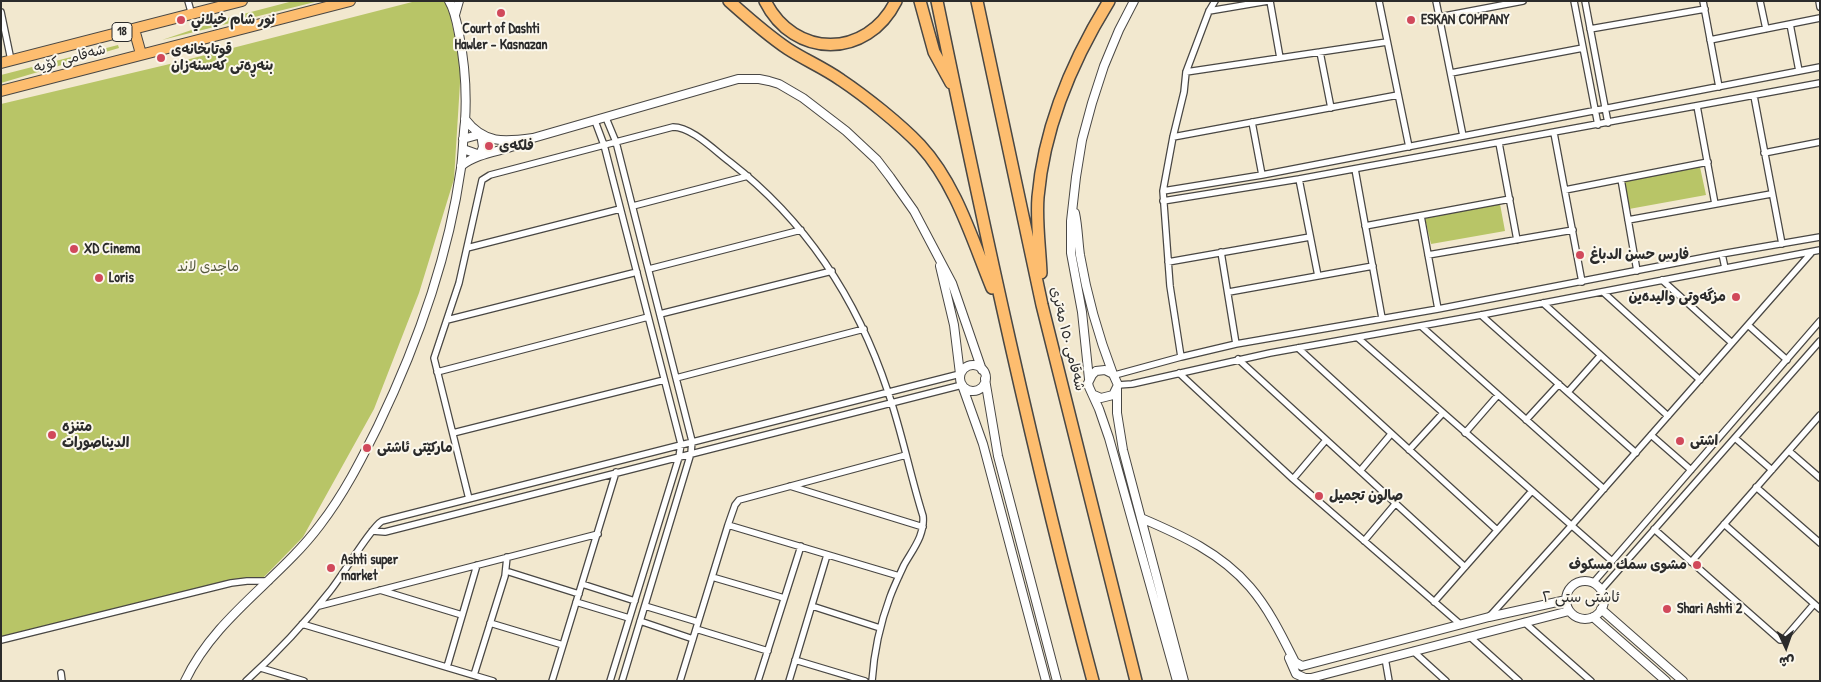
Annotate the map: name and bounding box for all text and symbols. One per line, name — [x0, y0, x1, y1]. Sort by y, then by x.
marker: Court of Dashti Hawler - Kasnazan — [495, 7, 507, 19]
place label: نور شام خيلاني — [191, 12, 275, 28]
place label: ESKAN COMPANY — [1421, 12, 1509, 28]
marker: نور شام خيلاني — [175, 14, 187, 26]
marker: ESKAN COMPANY — [1405, 14, 1417, 26]
place label: Court of Dashti Hawler - Kasnazan — [454, 21, 548, 54]
road number: 18 — [112, 22, 132, 42]
street label: شەقامی کۆیە — [32, 41, 108, 77]
place label: قوتابخانەی بنەڕەتی کەسنەزان — [171, 42, 273, 74]
marker: قوتابخانەی بنەڕەتی کەسنەزان — [155, 52, 167, 64]
place label: فلکەی — [499, 138, 534, 154]
marker: فلکەی — [483, 140, 495, 152]
place label: XD Cinema — [84, 241, 140, 257]
marker: XD Cinema — [68, 243, 80, 255]
place label: فارس حسن الدباغ — [1590, 247, 1689, 263]
marker: فارس حسن الدباغ — [1574, 249, 1586, 261]
park label: ماجدی لاند — [177, 259, 239, 275]
place label: Loris — [109, 270, 134, 286]
marker: Loris — [93, 272, 105, 284]
street label: شەقامی ١٥٠ مەتری — [1046, 285, 1088, 393]
place label: مزگەوتی والیدەین — [1629, 289, 1726, 305]
marker: مزگەوتی والیدەین — [1730, 291, 1742, 303]
place label: متنزه الديناصورات — [62, 419, 129, 452]
marker: متنزه الديناصورات — [46, 429, 58, 441]
place label: اشتی — [1690, 433, 1718, 449]
marker: اشتی — [1674, 435, 1686, 447]
place label: مارکێتی ئاشتی — [377, 440, 453, 456]
marker: مارکێتی ئاشتی — [361, 442, 373, 454]
place label: صالون تجميل — [1329, 488, 1403, 504]
marker: صالون تجميل — [1313, 490, 1325, 502]
place label: Ashti super market — [341, 552, 398, 584]
place label: مشوى سمك مسكوف — [1569, 557, 1687, 573]
marker: مشوى سمك مسكوف — [1691, 559, 1703, 571]
marker: Ashti super market — [325, 562, 337, 574]
district label: ئاشتی ستی ٢ — [1542, 589, 1620, 607]
place label: Shari Ashti 2 — [1677, 601, 1742, 617]
marker: Shari Ashti 2 — [1661, 603, 1673, 615]
north arrow — [1761, 622, 1811, 672]
text: ش — [1779, 653, 1795, 672]

